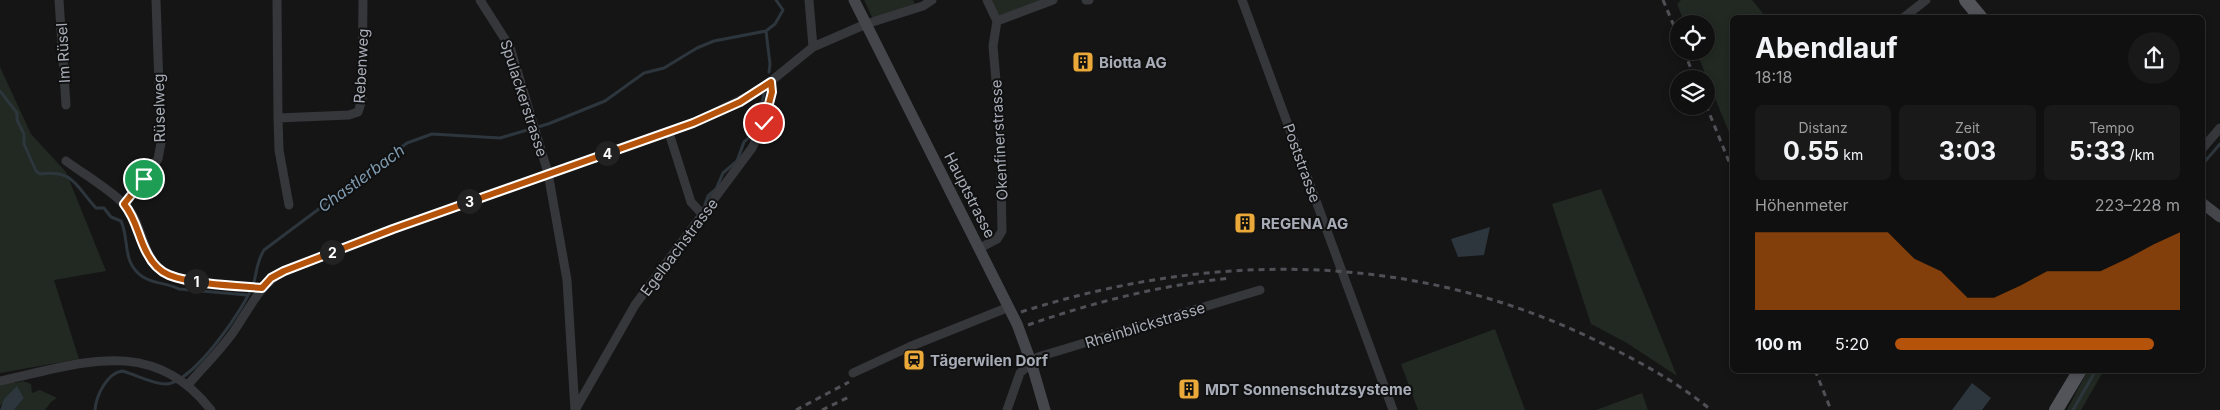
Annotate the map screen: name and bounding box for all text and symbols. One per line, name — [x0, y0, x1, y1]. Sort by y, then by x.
map controls — [1670, 15, 1715, 115]
button: locate — [1670, 15, 1715, 60]
street label: Im Rüsel — [52, 22, 74, 84]
street label: Rebenweg — [350, 28, 372, 104]
text: Abendlauf — [1755, 31, 1898, 65]
button: share — [2128, 32, 2180, 84]
street label: Spulackerstrasse — [496, 37, 552, 159]
building icon: Biotta AG — [1071, 50, 1095, 74]
place label: Biotta AG — [1099, 53, 1167, 72]
text: 18:18 — [1755, 67, 1792, 87]
button: layers — [1670, 70, 1715, 115]
street label: Rüselweg — [149, 73, 169, 143]
street label: Okenfinerstrasse — [986, 79, 1012, 201]
pin — [743, 102, 785, 144]
icon: check — [750, 109, 778, 137]
text: Distanz — [1798, 119, 1848, 136]
text: Zeit — [1955, 119, 1980, 136]
text: Tempo — [2089, 119, 2134, 136]
street label: Poststrasse — [1279, 121, 1325, 205]
text: 0.55 — [1783, 136, 1839, 166]
text: 3:03 — [1939, 136, 1996, 166]
text: 5:33 — [2069, 136, 2126, 166]
water label: Chastlerbach — [314, 140, 408, 216]
pin: 4 — [594, 140, 620, 166]
text: 4 — [603, 145, 612, 162]
text: km — [1839, 146, 1863, 163]
text: /km — [2126, 146, 2155, 163]
street label: Hauptstrasse — [940, 149, 1000, 241]
pin — [123, 158, 165, 200]
icon: arrive — [130, 165, 158, 193]
pin: 3 — [456, 188, 482, 214]
text: 3 — [465, 193, 474, 210]
street label: Egelbachstrasse — [636, 194, 722, 300]
text: Höhenmeter — [1755, 195, 1849, 215]
text: 223–228 m — [2095, 195, 2180, 215]
building icon: REGENA AG — [1233, 211, 1257, 235]
place label: REGENA AG — [1261, 214, 1348, 233]
pin: 2 — [320, 240, 344, 264]
text: 2 — [328, 244, 337, 261]
pin: 1 — [184, 268, 208, 294]
text: 1 — [193, 273, 200, 290]
street label: Rheinblickstrasse — [1083, 298, 1207, 352]
text: 100 m — [1755, 334, 1802, 354]
text: 5:20 — [1835, 334, 1869, 354]
station icon: Tägerwilen Dorf — [902, 348, 926, 372]
place label: Tägerwilen Dorf — [930, 351, 1048, 370]
building icon: MDT Sonnenschutzsysteme — [1177, 377, 1201, 401]
place label: MDT Sonnenschutzsysteme — [1205, 380, 1412, 399]

